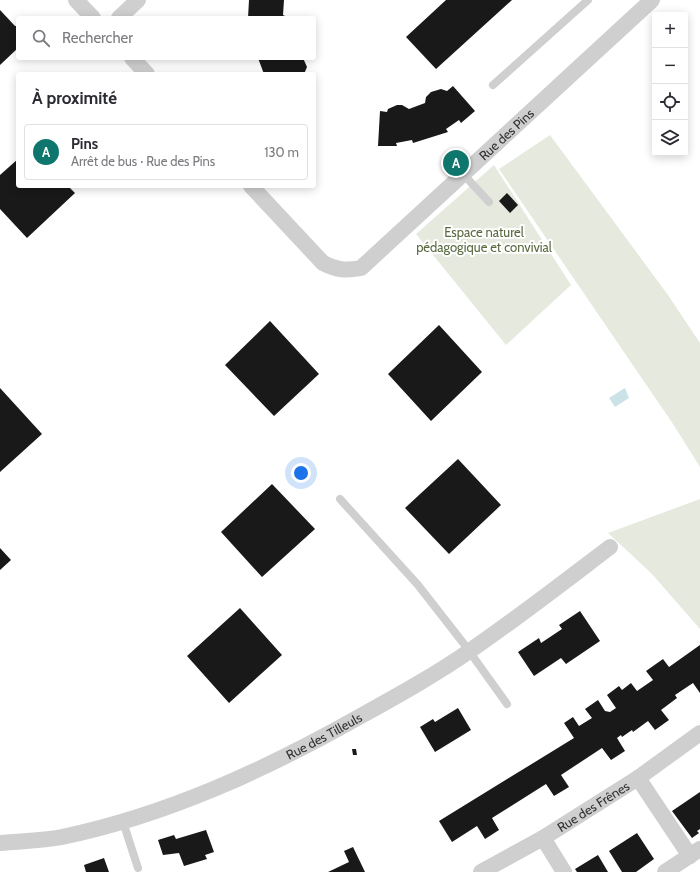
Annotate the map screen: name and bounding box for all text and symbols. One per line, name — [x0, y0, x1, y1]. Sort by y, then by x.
map controls — [652, 12, 688, 156]
button: + — [652, 12, 688, 48]
search box — [16, 16, 316, 60]
icon: search — [30, 27, 52, 49]
text: Rechercher — [62, 29, 133, 47]
button: − — [652, 48, 688, 84]
button: locate — [652, 84, 688, 120]
text: À proximité — [32, 88, 117, 108]
street label: Rue des Pins — [475, 105, 537, 164]
button: layers — [652, 120, 688, 156]
text: Pins — [71, 135, 98, 153]
text: A — [42, 144, 50, 160]
text: 130 m — [264, 144, 299, 160]
pin: A — [443, 148, 469, 178]
text: Arrêt de bus · Rue des Pins — [71, 153, 215, 169]
park label: Espace naturel pédagogique et convivial — [416, 224, 552, 255]
your location — [291, 463, 311, 483]
street label: Rue des Tilleuls — [283, 709, 365, 763]
street label: Rue des Frênes — [554, 777, 633, 835]

